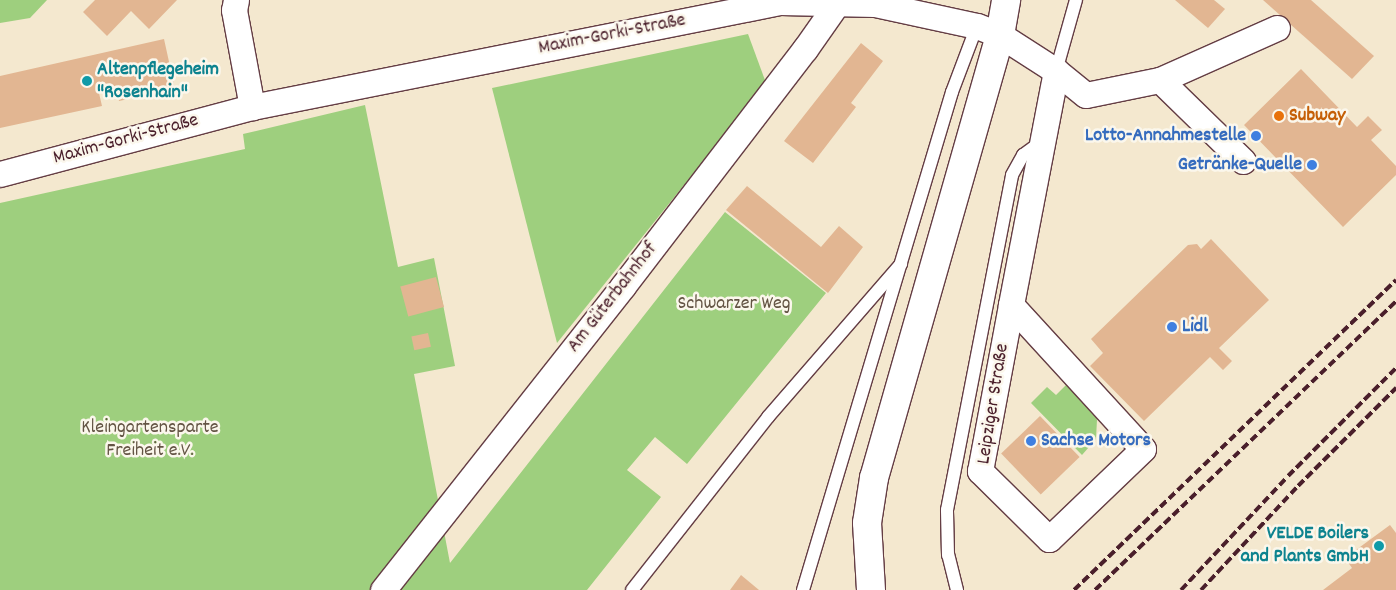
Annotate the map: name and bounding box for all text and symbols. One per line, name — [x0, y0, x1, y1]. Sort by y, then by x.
street label: Maxim-Gorki-Straße — [536, 9, 688, 61]
place label: Altenpflegeheim "Rosenhain" — [97, 58, 219, 105]
marker: Altenpflegeheim "Rosenhain" — [81, 75, 93, 87]
place label: Subway — [1289, 104, 1345, 128]
street label: Maxim-Gorki-Straße — [51, 109, 201, 171]
marker: Subway — [1273, 110, 1285, 122]
place label: Lotto-Annahmestelle — [1085, 124, 1246, 148]
marker: Lotto-Annahmestelle — [1250, 130, 1262, 142]
place label: Getränke-Quelle — [1178, 153, 1302, 177]
marker: Getränke-Quelle — [1306, 159, 1318, 171]
street label: Am Güterbahnhof — [563, 238, 663, 358]
park label: Schwarzer Weg — [677, 292, 791, 316]
place label: Lidl — [1182, 315, 1208, 339]
marker: Lidl — [1166, 321, 1178, 333]
street label: Leipziger Straße — [973, 342, 1015, 466]
park label: Kleingartensparte Freiheit e.V. — [81, 416, 219, 463]
place label: Sachse Motors — [1041, 429, 1151, 453]
marker: Sachse Motors — [1025, 435, 1037, 447]
place label: VELDE Boilers and Plants GmbH — [1241, 522, 1369, 569]
marker: VELDE Boilers and Plants GmbH — [1373, 540, 1385, 552]

